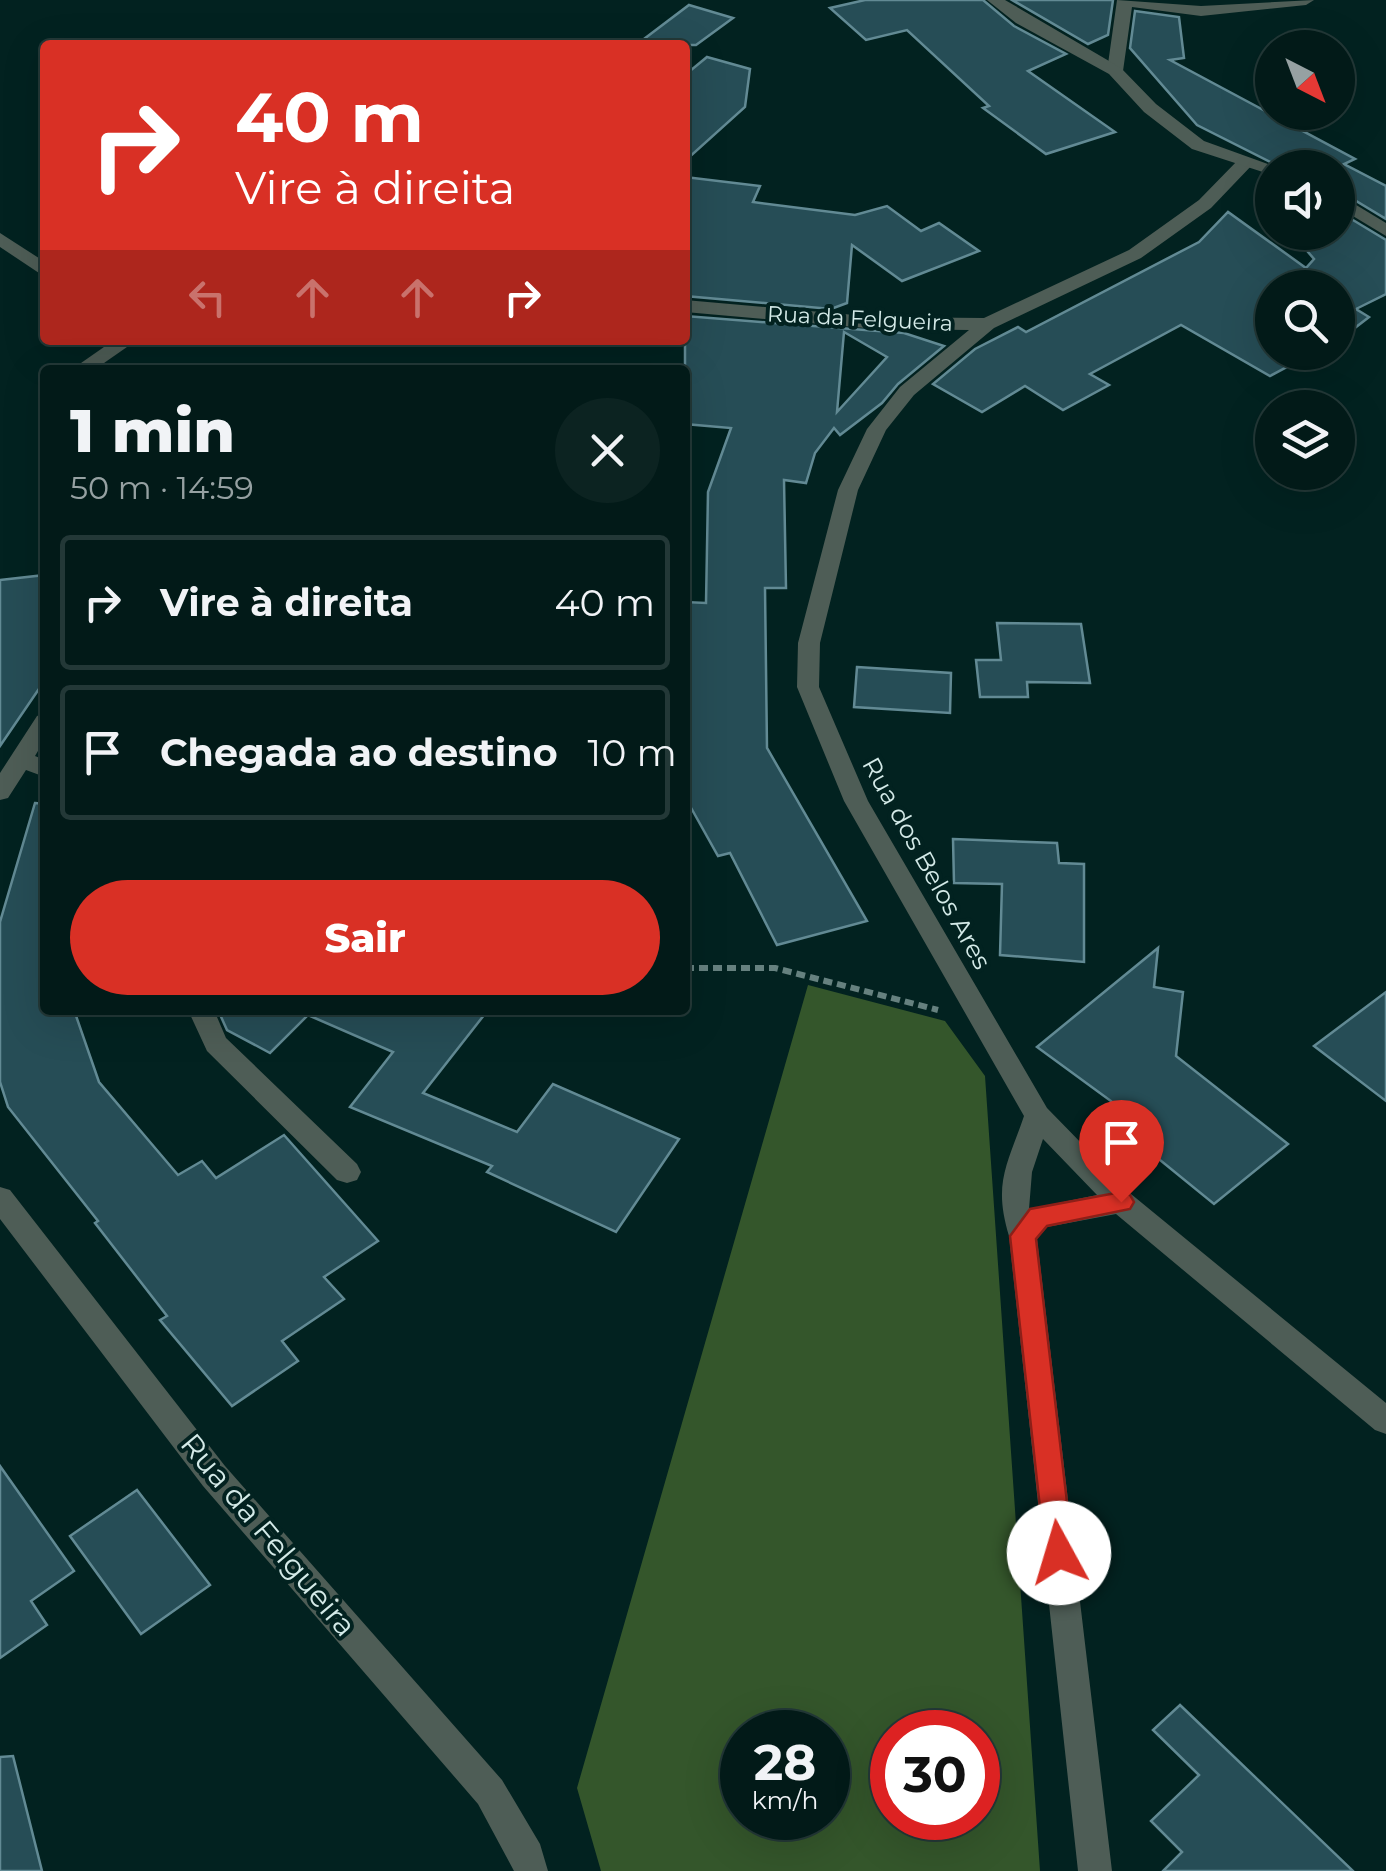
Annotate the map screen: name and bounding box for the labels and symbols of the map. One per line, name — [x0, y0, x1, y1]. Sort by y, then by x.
north arrow — [1255, 30, 1355, 130]
street label: Rua da Felgueira — [766, 300, 953, 337]
street label: Rua dos Belos Ares — [856, 752, 998, 974]
pin — [1079, 1100, 1164, 1203]
street label: Rua da Felgueira — [173, 1426, 364, 1644]
position arrow — [1007, 1501, 1111, 1605]
speed limit sign: 30 — [870, 1710, 1000, 1840]

